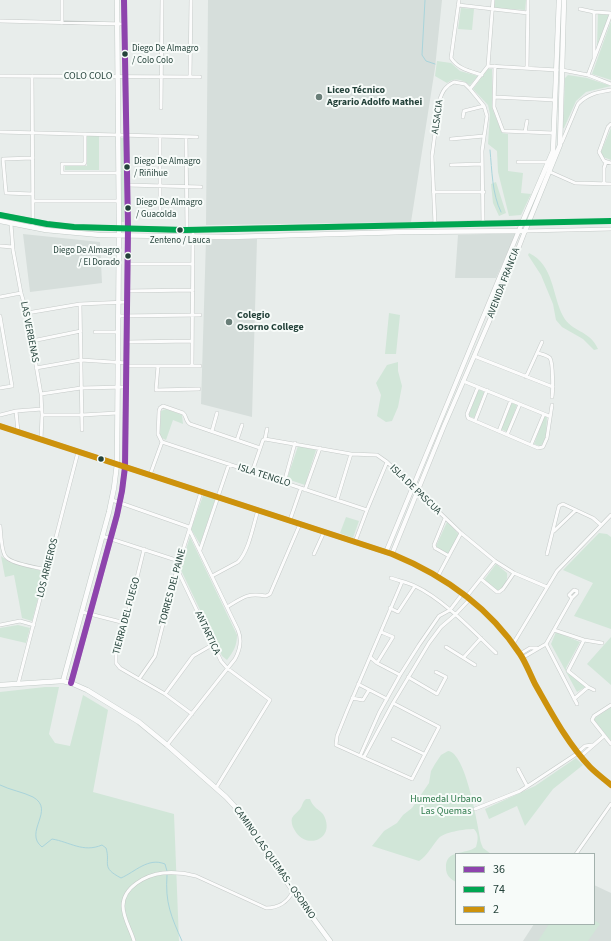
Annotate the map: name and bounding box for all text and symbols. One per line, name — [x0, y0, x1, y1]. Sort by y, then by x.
place label: Diego De Almagro / Colo Colo — [132, 44, 199, 65]
marker: Diego De Almagro / Colo Colo — [120, 49, 130, 59]
street label: COLO COLO — [64, 71, 112, 83]
place label: Liceo Técnico Agrario Adolfo Mathei — [327, 85, 422, 108]
marker: Liceo Técnico Agrario Adolfo Mathei — [314, 92, 324, 102]
street label: ALSACIA — [430, 99, 446, 135]
place label: Diego De Almagro / Riñihue — [134, 157, 201, 178]
marker: Diego De Almagro / Riñihue — [122, 162, 132, 172]
place label: Diego De Almagro / Guacolda — [136, 198, 203, 219]
marker: Diego De Almagro / Guacolda — [123, 203, 133, 213]
marker: Zenteno / Lauca — [175, 225, 185, 235]
place label: Zenteno / Lauca — [150, 236, 210, 246]
place label: Diego De Almagro / El Dorado — [53, 246, 120, 267]
street label: AVENIDA FRANCIA — [485, 246, 523, 320]
marker: Diego De Almagro / El Dorado — [123, 251, 133, 261]
street label: LAS VERBENAS — [17, 300, 41, 364]
place label: Colegio Osorno College — [237, 310, 304, 334]
marker: Colegio Osorno College — [224, 317, 234, 327]
unlabelled marker — [96, 454, 106, 464]
street label: ISLA TENGLO — [236, 462, 292, 490]
street label: ISLA DE PASCUA — [387, 462, 443, 518]
street label: LOS ARRIEROS — [35, 537, 61, 599]
street label: TORRES DEL PAINE — [157, 547, 189, 627]
street label: TIERRA DEL FUEGO — [111, 576, 143, 656]
street label: ANTARTICA — [192, 609, 222, 657]
park label: Humedal Urbano Las Quemas — [410, 794, 482, 818]
street label: CAMINO LAS QUEMAS - OSORNO — [230, 804, 318, 922]
legend — [455, 853, 595, 925]
text: 36 — [493, 861, 505, 878]
text: 74 — [493, 881, 505, 898]
text: 2 — [493, 901, 499, 918]

